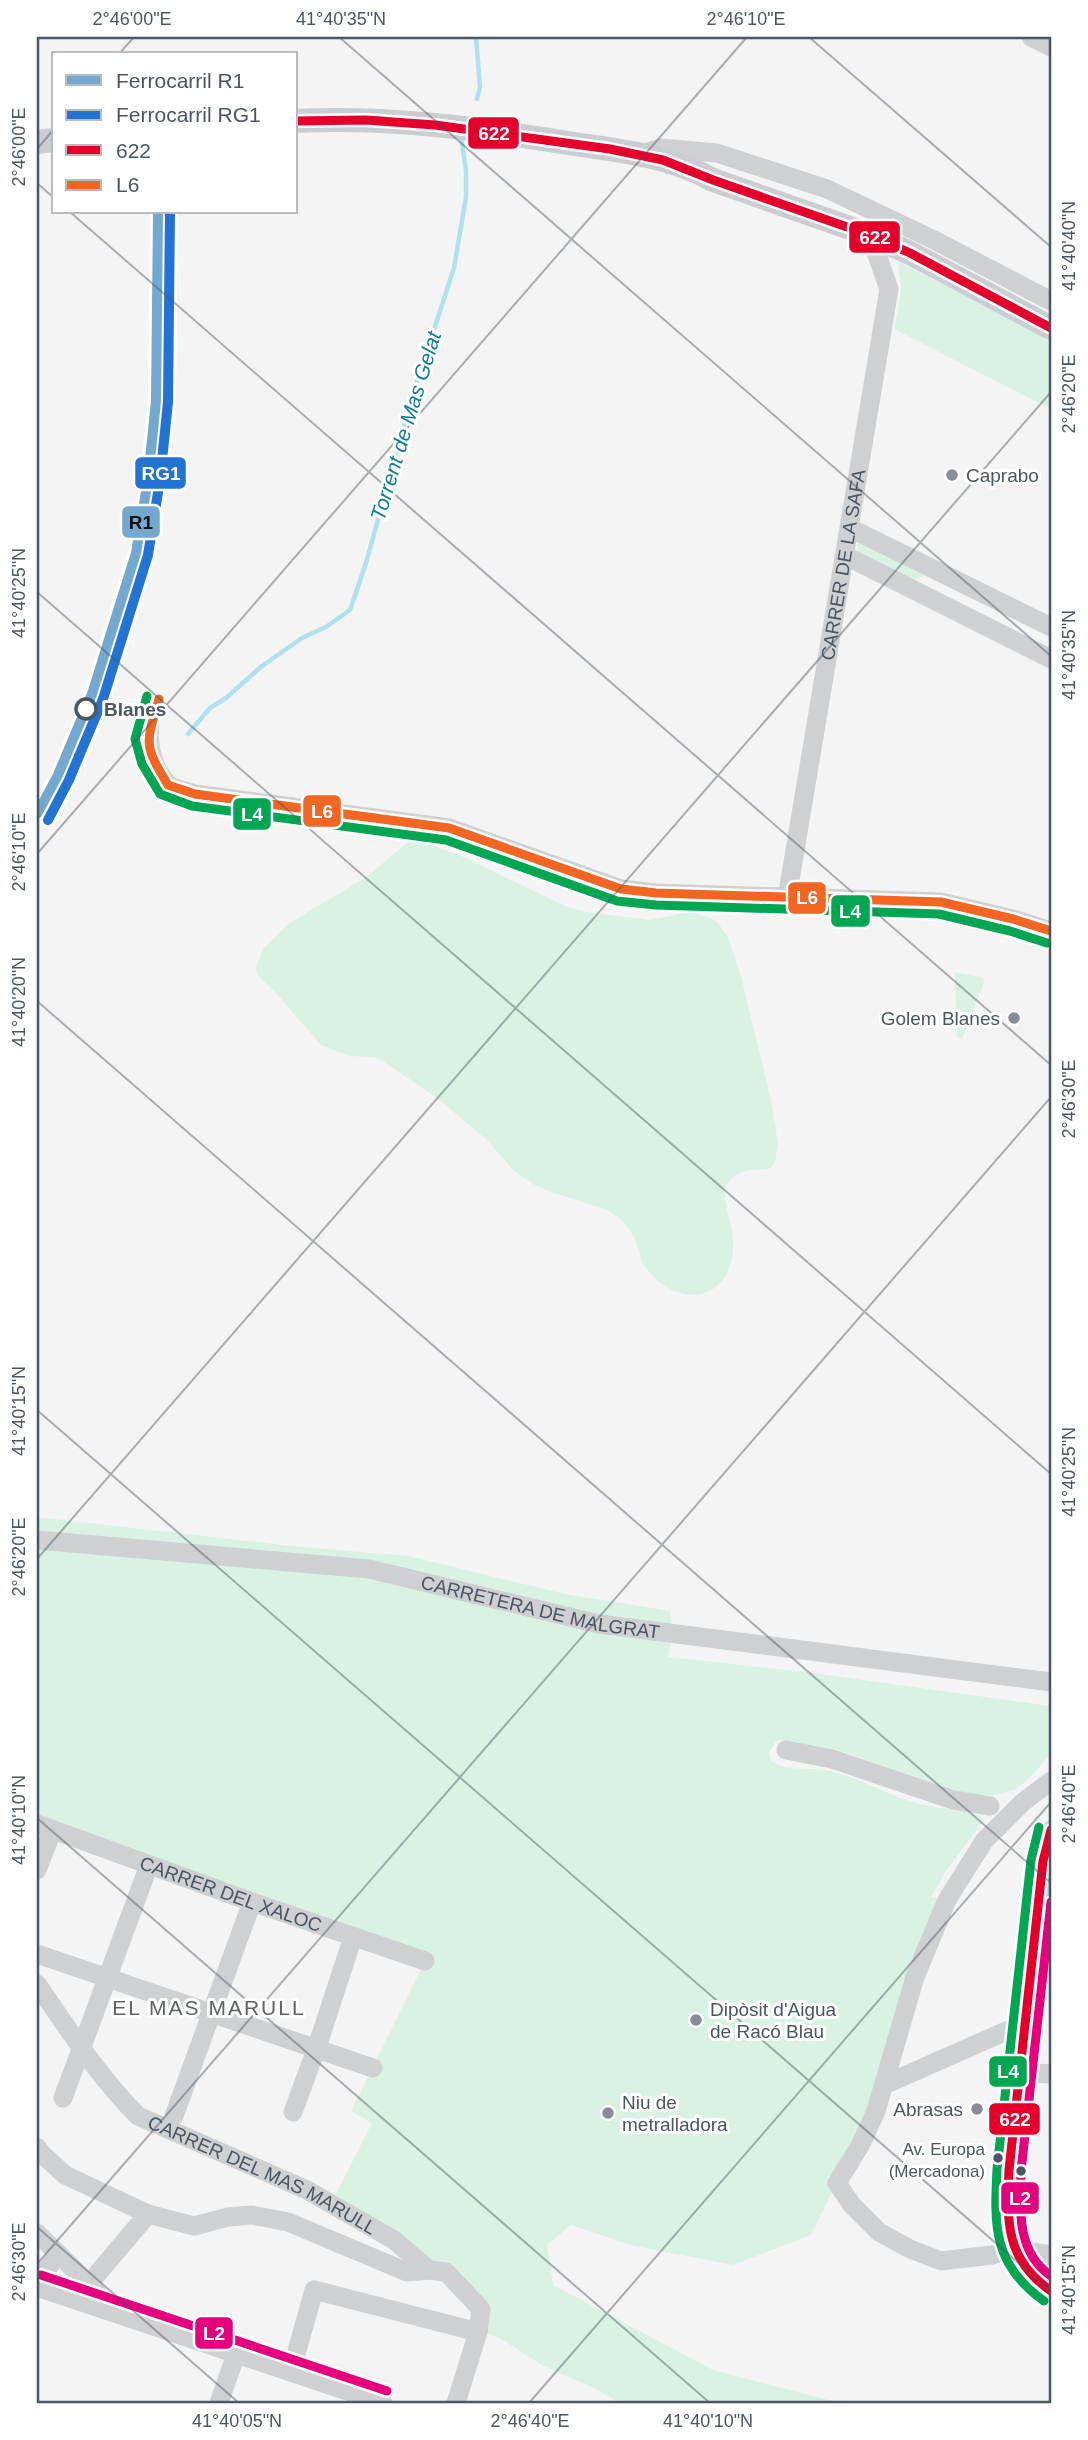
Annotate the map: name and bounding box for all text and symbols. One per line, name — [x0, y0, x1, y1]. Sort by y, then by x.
text: 2°46'00"E — [92, 9, 172, 29]
text: 41°40'35"N — [296, 9, 386, 29]
text: 2°46'10"E — [706, 9, 786, 29]
legend — [52, 52, 298, 214]
text: Ferrocarril R1 — [116, 69, 244, 92]
text: Ferrocarril RG1 — [116, 103, 261, 126]
text: 2°46'00"E — [9, 107, 29, 187]
line badge: 622 — [467, 116, 520, 150]
text: 622 — [478, 123, 510, 144]
text: 622 — [116, 139, 151, 162]
text: L6 — [116, 173, 139, 196]
text: 41°40'40"N — [1059, 201, 1079, 291]
line badge: 622 — [848, 220, 901, 254]
text: 622 — [859, 227, 891, 248]
water label: Torrent de Mas Gelat — [366, 327, 446, 523]
text: 2°46'20"E — [1059, 354, 1079, 434]
line badge: RG1 — [134, 456, 187, 490]
text: RG1 — [141, 463, 181, 484]
place label: Caprabo — [966, 465, 1039, 486]
street label: CARRER DE LA SAFA — [817, 467, 870, 662]
marker: Caprabo — [944, 467, 960, 483]
line badge: R1 — [121, 505, 161, 539]
text: R1 — [129, 512, 154, 533]
text: 41°40'25"N — [9, 548, 29, 638]
text: 41°40'35"N — [1059, 610, 1079, 700]
marker: Blanes — [75, 698, 97, 720]
place label: Blanes — [104, 699, 166, 720]
line badge: L6 — [302, 794, 342, 828]
line badge: L4 — [232, 797, 272, 831]
text: L6 — [311, 801, 333, 822]
text: L4 — [241, 804, 264, 825]
text: 2°46'10"E — [9, 812, 29, 892]
line badge: L6 — [787, 881, 827, 915]
text: L6 — [796, 887, 818, 908]
line badge: L4 — [830, 894, 871, 928]
text: L4 — [839, 901, 862, 922]
text: 41°40'20"N — [9, 957, 29, 1047]
place label: Golem Blanes — [881, 1008, 1000, 1029]
marker: Golem Blanes — [1006, 1010, 1022, 1026]
text: 2°46'30"E — [1059, 1059, 1079, 1139]
text: 41°40'15"N — [9, 1366, 29, 1456]
text: 41°40'25"N — [1059, 1427, 1079, 1517]
text: 2°46'20"E — [9, 1517, 29, 1597]
street label: CARRETERA DE MALGRAT — [419, 1572, 661, 1643]
text: 2°46'40"E — [1059, 1764, 1079, 1844]
text: 41°40'10"N — [9, 1775, 29, 1865]
street label: CARRER DEL XALOC — [137, 1852, 324, 1936]
district label: EL MAS MARULL — [112, 1996, 306, 2019]
place label: Dipòsit d'Aigua de Racó Blau — [710, 1999, 837, 2042]
marker: Dipòsit d'Aigua de Racó Blau — [688, 2012, 704, 2028]
line badge: L4 — [988, 2055, 1028, 2088]
text: L4 — [997, 2061, 1020, 2082]
place label: Niu de metralladora — [622, 2092, 728, 2135]
place label: Abrasas — [893, 2099, 963, 2120]
marker: Abrasas — [969, 2101, 985, 2117]
line badge: 622 — [988, 2102, 1041, 2136]
marker: Niu de metralladora — [600, 2105, 616, 2121]
text: 622 — [999, 2109, 1031, 2130]
street label: CARRER DEL MAS MARULL — [145, 2112, 380, 2239]
place label: Av. Europa (Mercadona) — [889, 2140, 986, 2181]
marker: Av. Europa (Mercadona) — [991, 2151, 1005, 2165]
unlabelled marker — [1014, 2164, 1028, 2178]
line badge: L2 — [1000, 2181, 1040, 2215]
text: L2 — [1009, 2188, 1031, 2209]
text: 2°46'30"E — [9, 2222, 29, 2302]
text: 41°40'15"N — [1059, 2245, 1079, 2335]
line badge: L2 — [194, 2316, 234, 2350]
text: L2 — [203, 2323, 225, 2344]
text: 41°40'05"N — [192, 2411, 282, 2431]
text: 2°46'40"E — [490, 2411, 570, 2431]
text: 41°40'10"N — [663, 2411, 753, 2431]

